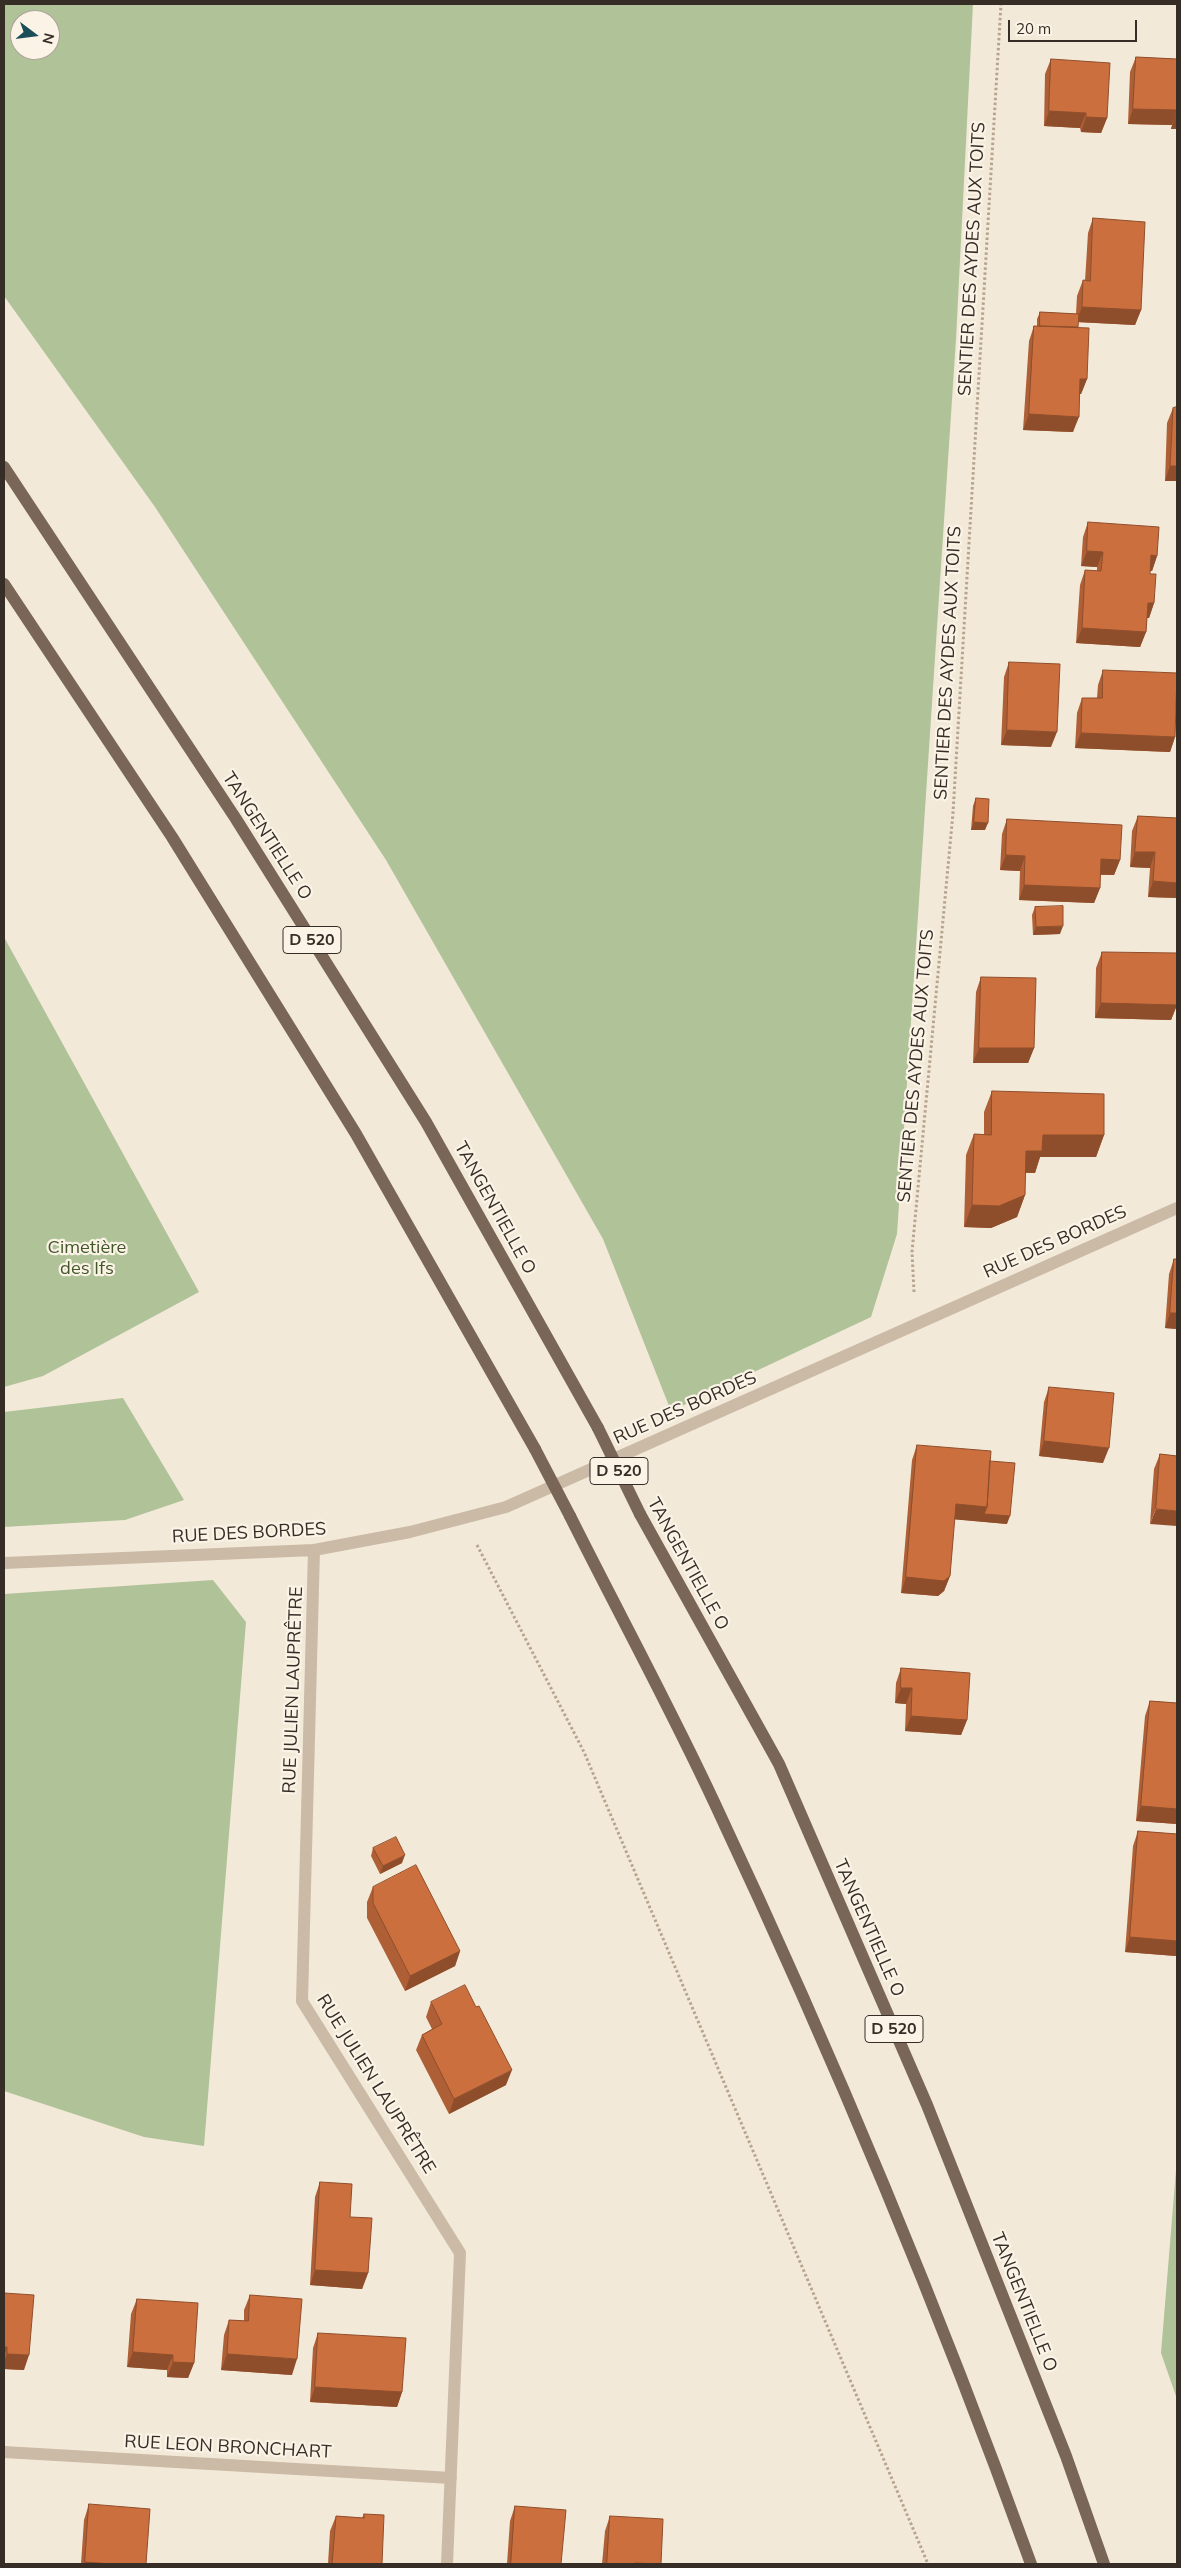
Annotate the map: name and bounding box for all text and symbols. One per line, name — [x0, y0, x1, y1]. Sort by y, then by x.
north arrow — [10, 10, 60, 60]
scale bar — [1011, 10, 1140, 42]
text: 20 m — [1016, 19, 1051, 38]
text: N — [38, 31, 59, 46]
street label: SENTIER DES AYDES AUX TOITS — [954, 122, 990, 396]
street label: SENTIER DES AYDES AUX TOITS — [930, 526, 966, 800]
street label: TANGENTIELLE O — [218, 768, 316, 904]
road number: D 520 — [283, 926, 341, 954]
street label: SENTIER DES AYDES AUX TOITS — [893, 929, 939, 1203]
street label: TANGENTIELLE O — [450, 1138, 540, 1278]
street label: RUE DES BORDES — [980, 1201, 1130, 1283]
park label: Cimetière des Ifs — [48, 1237, 126, 1280]
street label: RUE DES BORDES — [610, 1367, 760, 1449]
road number: D 520 — [590, 1458, 648, 1484]
street label: TANGENTIELLE O — [643, 1494, 733, 1634]
street label: RUE DES BORDES — [171, 1518, 327, 1548]
street label: RUE JULIEN LAUPRÊTRE — [279, 1586, 307, 1794]
street label: TANGENTIELLE O — [829, 1856, 909, 2000]
street label: RUE JULIEN LAUPRÊTRE — [312, 1990, 440, 2178]
road number: D 520 — [865, 2016, 923, 2042]
street label: TANGENTIELLE O — [986, 2229, 1062, 2375]
street label: RUE LEON BRONCHART — [124, 2431, 332, 2463]

